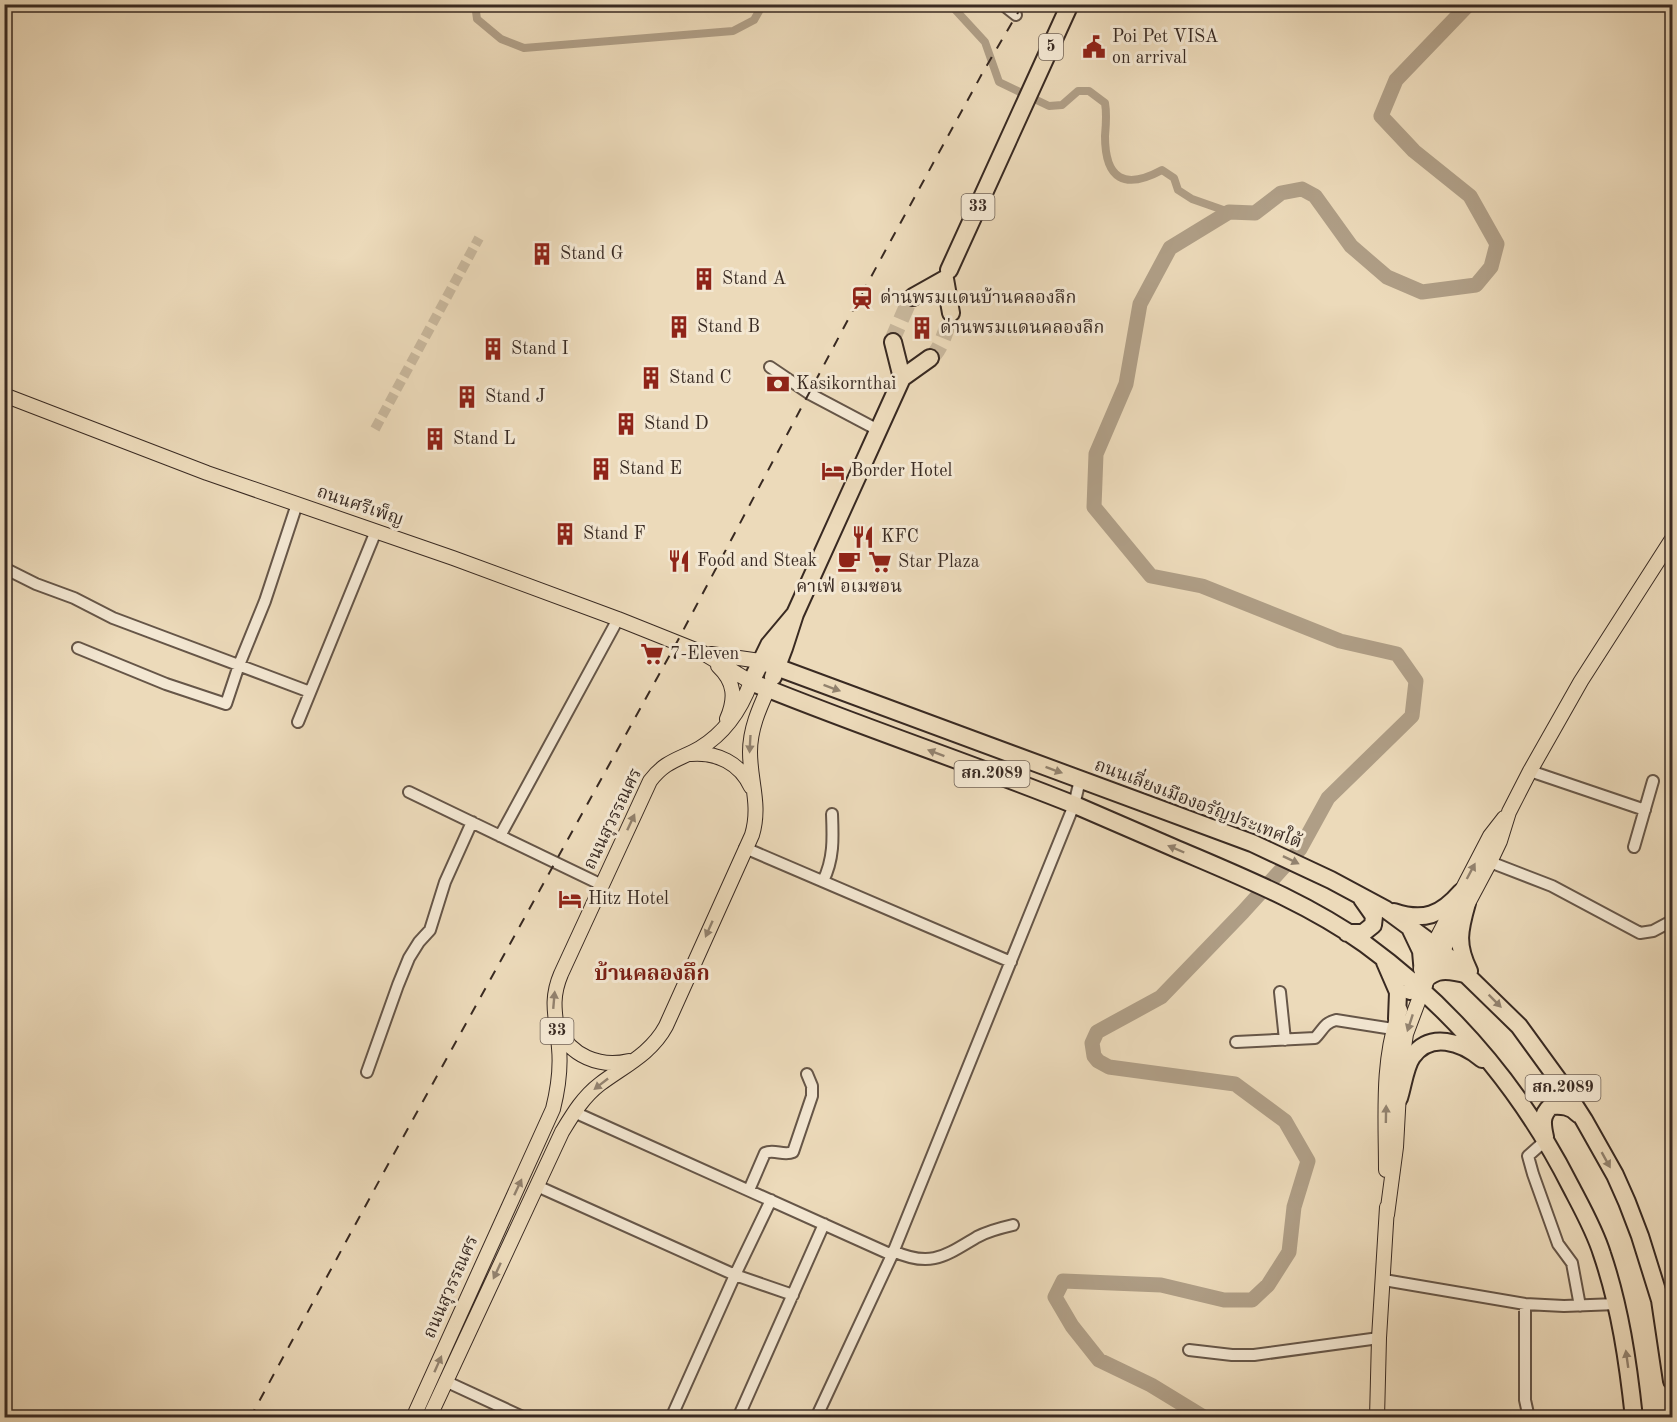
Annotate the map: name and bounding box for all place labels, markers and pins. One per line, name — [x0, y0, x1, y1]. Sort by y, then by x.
place label: Poi Pet VISA on arrival — [1112, 28, 1219, 67]
public building icon: Poi Pet VISA on arrival — [1081, 34, 1107, 60]
building icon: Stand G — [529, 241, 555, 267]
place label: Stand G — [560, 245, 624, 263]
building icon: Stand A — [691, 266, 717, 292]
place label: Stand A — [722, 270, 787, 288]
station icon: ด่านพรมแดนบ้านคลองลึก — [849, 285, 875, 311]
place label: ด่านพรมแดนบ้านคลองลึก — [880, 287, 1077, 307]
building icon: Stand B — [666, 314, 692, 340]
building icon: ด่านพรมแดนคลองลึก — [909, 315, 935, 341]
place label: ด่านพรมแดนคลองลึก — [940, 317, 1105, 337]
place label: Stand B — [697, 318, 760, 336]
building icon: Stand I — [480, 336, 506, 362]
place label: Stand I — [511, 340, 569, 358]
building icon: Stand C — [638, 365, 664, 391]
place label: Stand C — [669, 369, 732, 387]
bank icon: Kasikornthai — [765, 371, 791, 397]
place label: Kasikornthai — [796, 375, 897, 393]
building icon: Stand J — [454, 384, 480, 410]
place label: Stand J — [485, 388, 546, 406]
building icon: Stand D — [613, 411, 639, 437]
place label: Stand D — [644, 415, 709, 433]
building icon: Stand L — [422, 426, 448, 452]
place label: Stand L — [453, 430, 516, 448]
building icon: Stand E — [588, 456, 614, 482]
hotel icon: Border Hotel — [820, 458, 846, 484]
place label: Stand E — [619, 460, 682, 478]
place label: Border Hotel — [851, 462, 953, 480]
building icon: Stand F — [552, 521, 578, 547]
restaurant icon: KFC — [850, 524, 876, 550]
place label: Stand F — [583, 525, 646, 543]
place label: KFC — [881, 528, 919, 546]
restaurant icon: Food and Steak — [666, 548, 692, 574]
cafe icon: คาเฟ่ อเมซอน — [836, 548, 862, 574]
supermarket icon: Star Plaza — [867, 549, 893, 575]
place label: Food and Steak — [697, 552, 817, 570]
place label: Star Plaza — [898, 553, 980, 571]
place label: คาเฟ่ อเมซอน — [796, 576, 902, 596]
supermarket icon: 7-Eleven — [639, 641, 665, 667]
place label: 7-Eleven — [670, 645, 740, 663]
hotel icon: Hitz Hotel — [557, 886, 583, 912]
place label: Hitz Hotel — [588, 890, 669, 908]

